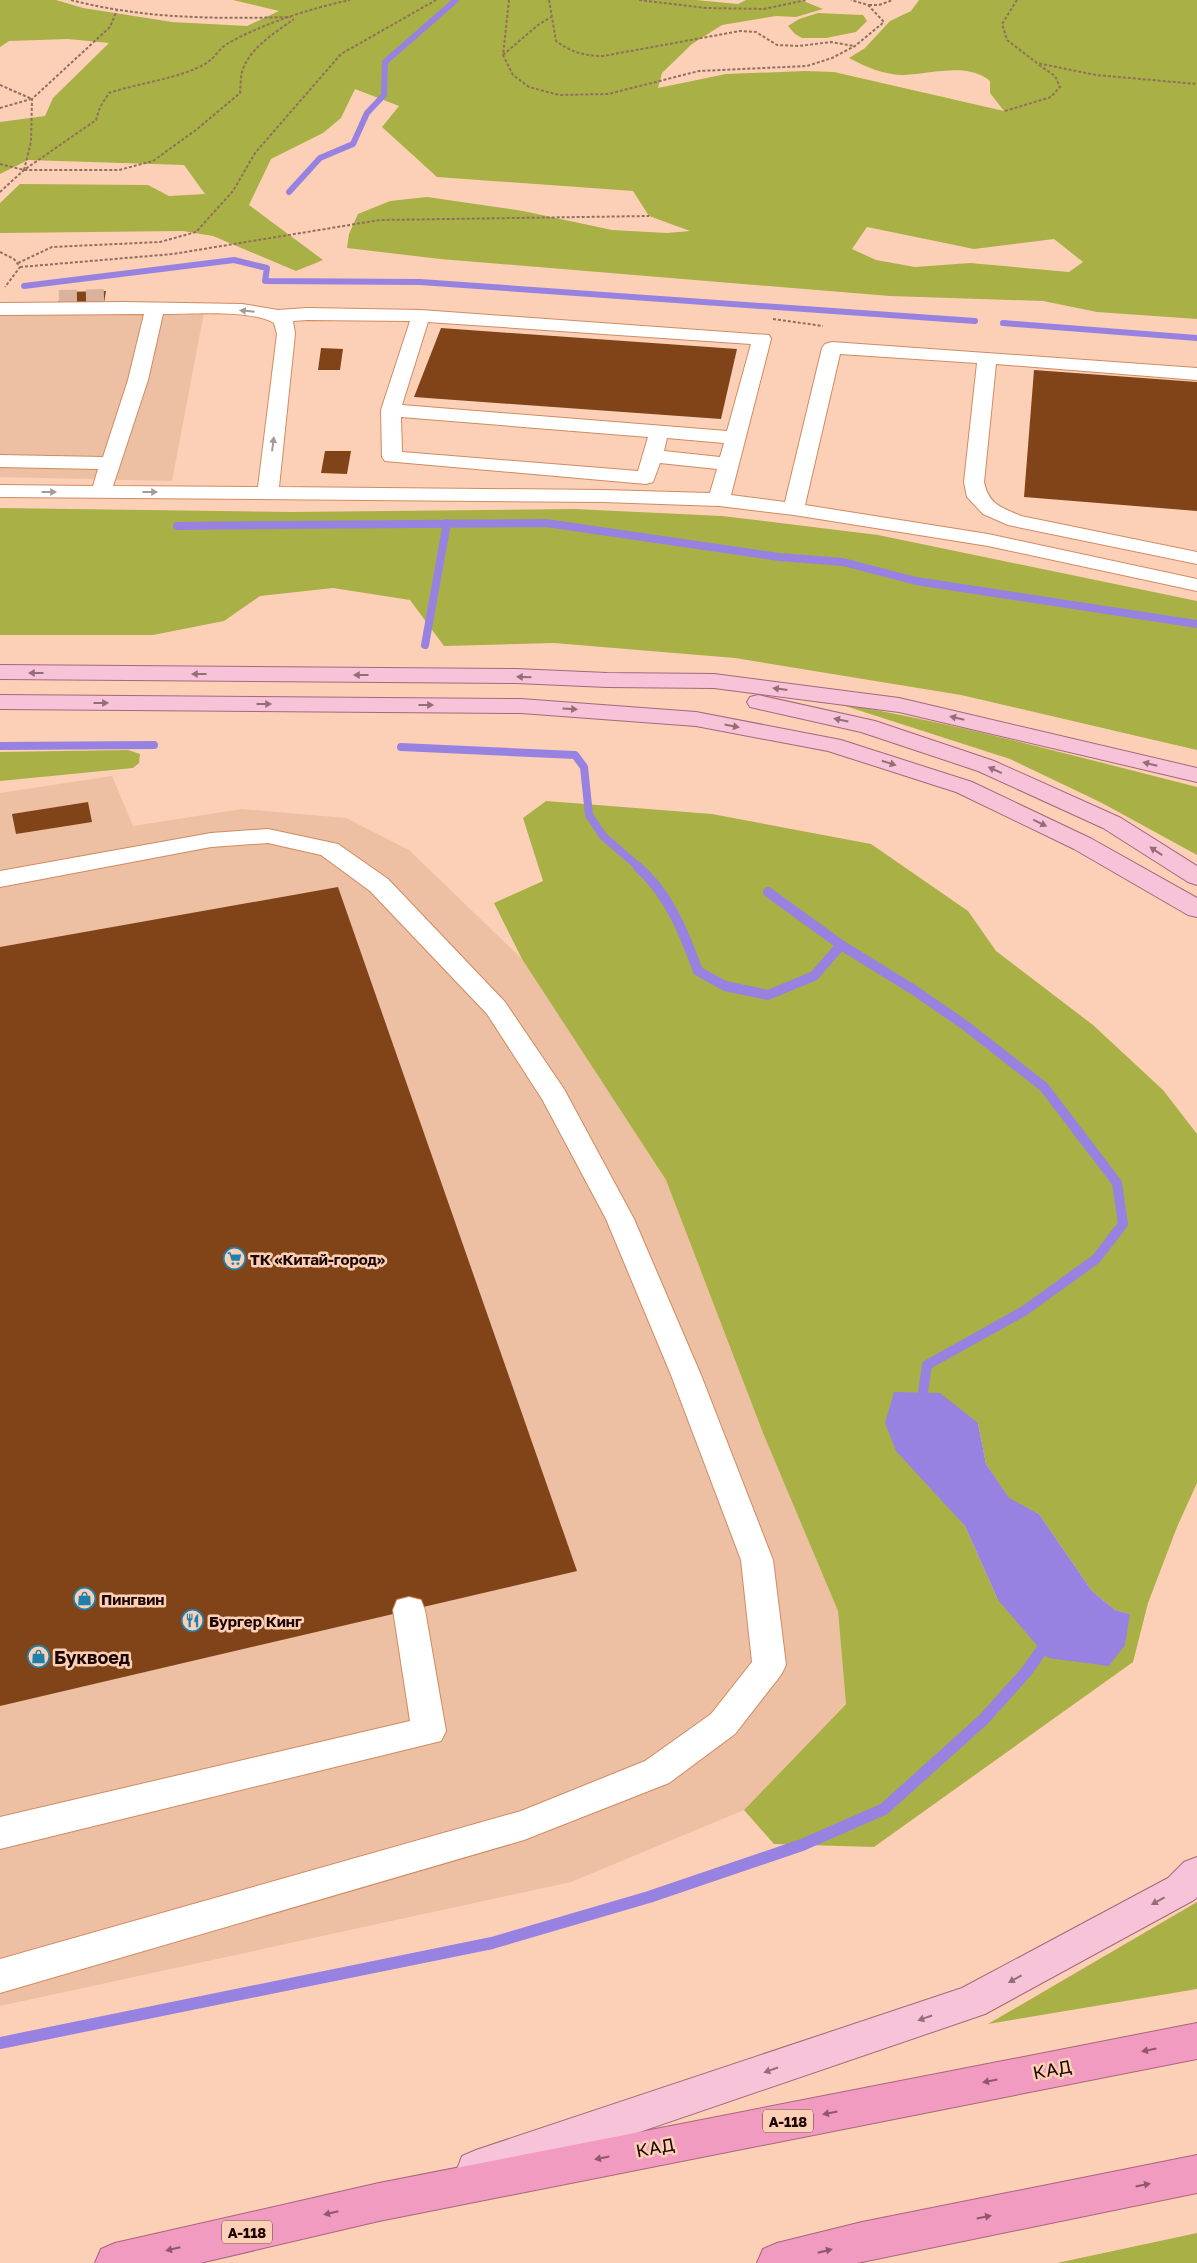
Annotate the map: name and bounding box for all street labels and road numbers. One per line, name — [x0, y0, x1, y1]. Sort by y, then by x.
street label: КАД — [1031, 2055, 1073, 2083]
road number: А-118 — [763, 2110, 813, 2132]
street label: КАД — [634, 2133, 676, 2161]
road number: А-118 — [222, 2220, 272, 2244]

